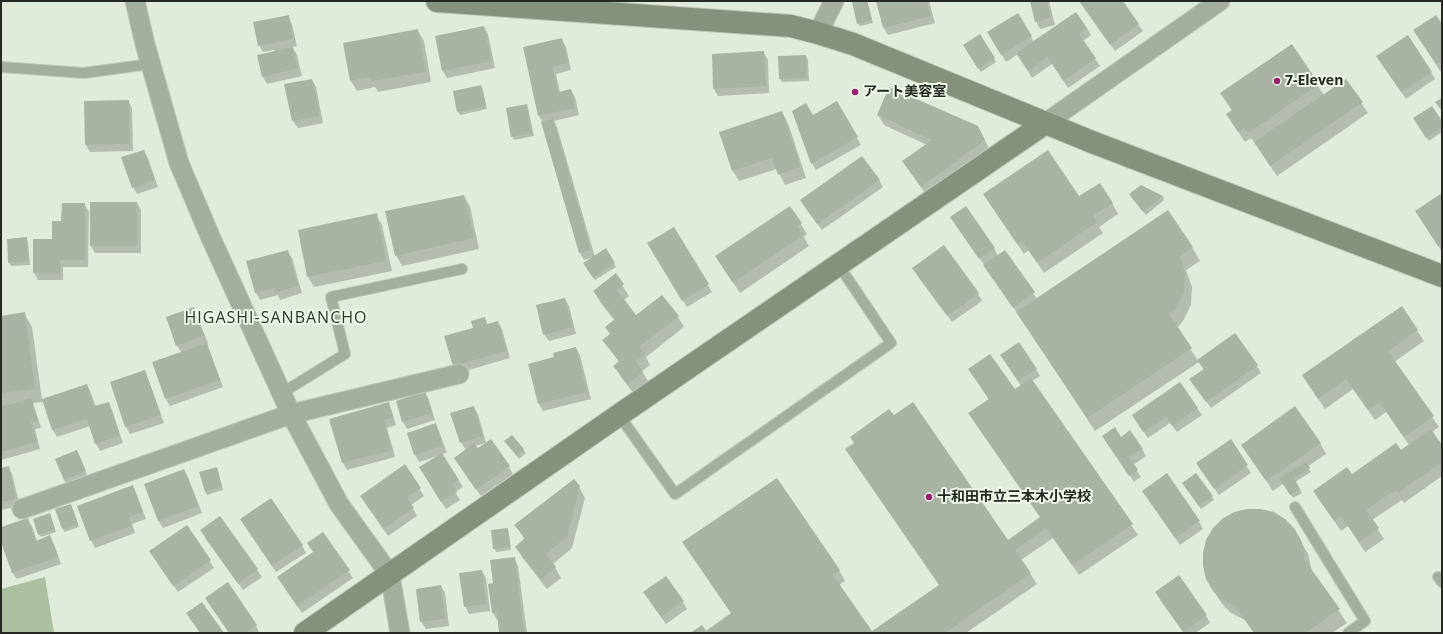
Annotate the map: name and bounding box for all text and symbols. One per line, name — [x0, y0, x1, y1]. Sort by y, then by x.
place label: 7-Eleven — [1285, 73, 1343, 89]
marker: 7-Eleven — [1272, 76, 1282, 86]
place label: アート美容室 — [863, 84, 946, 100]
marker: アート美容室 — [850, 87, 860, 97]
district label: HIGASHI-SANBANCHO — [185, 308, 367, 328]
place label: 十和田市立三本木小学校 — [937, 489, 1091, 505]
marker: 十和田市立三本木小学校 — [924, 492, 934, 502]

